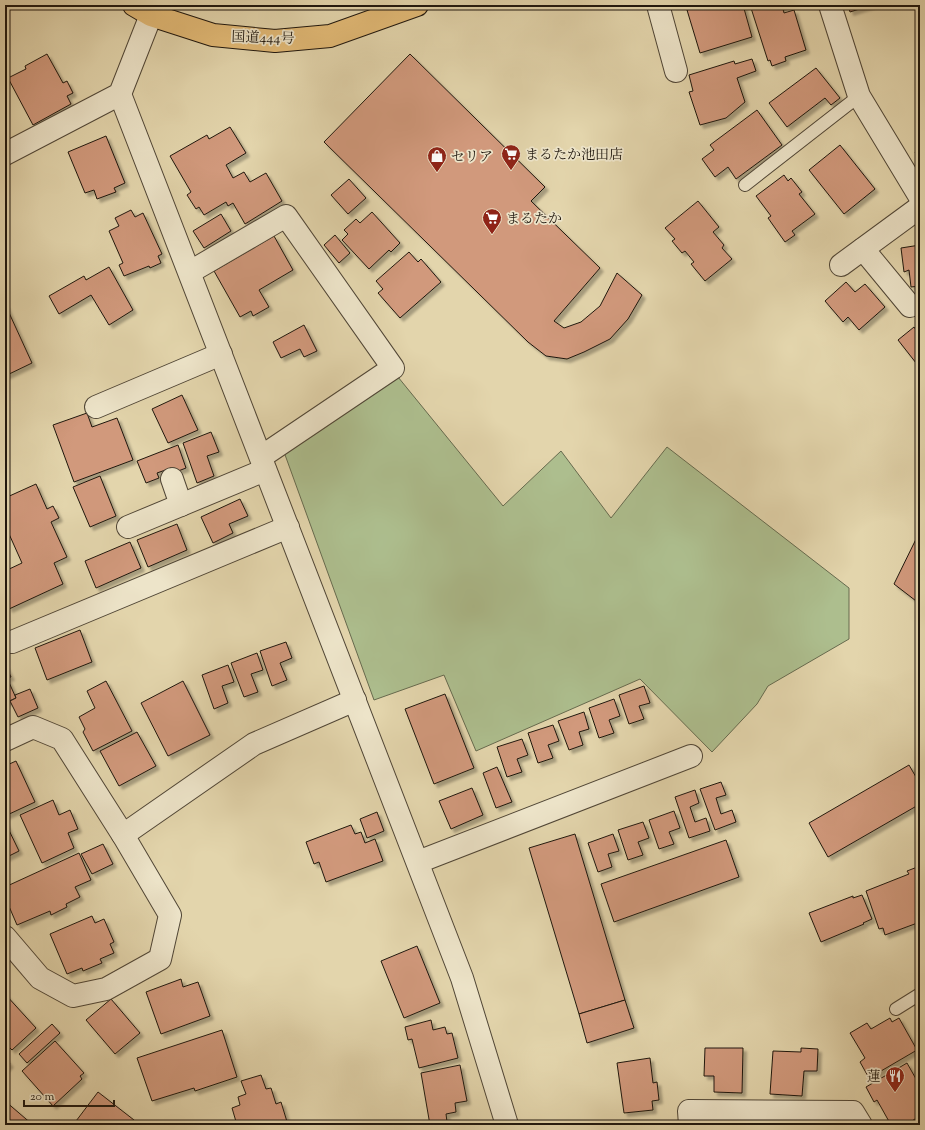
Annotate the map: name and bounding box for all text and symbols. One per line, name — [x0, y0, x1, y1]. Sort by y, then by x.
street label: 国道444号 — [231, 28, 295, 50]
supermarket icon: まるたか池田店 — [500, 143, 522, 171]
shop icon: セリア — [426, 145, 448, 173]
place label: まるたか池田店 — [525, 146, 623, 166]
place label: セリア — [451, 148, 493, 168]
supermarket icon: まるたか — [481, 207, 503, 235]
place label: まるたか — [506, 210, 562, 230]
restaurant icon: 蓮 — [884, 1065, 906, 1093]
place label: 蓮 — [867, 1068, 881, 1088]
scale bar — [24, 1082, 114, 1108]
text: 20 m — [30, 1088, 55, 1106]

